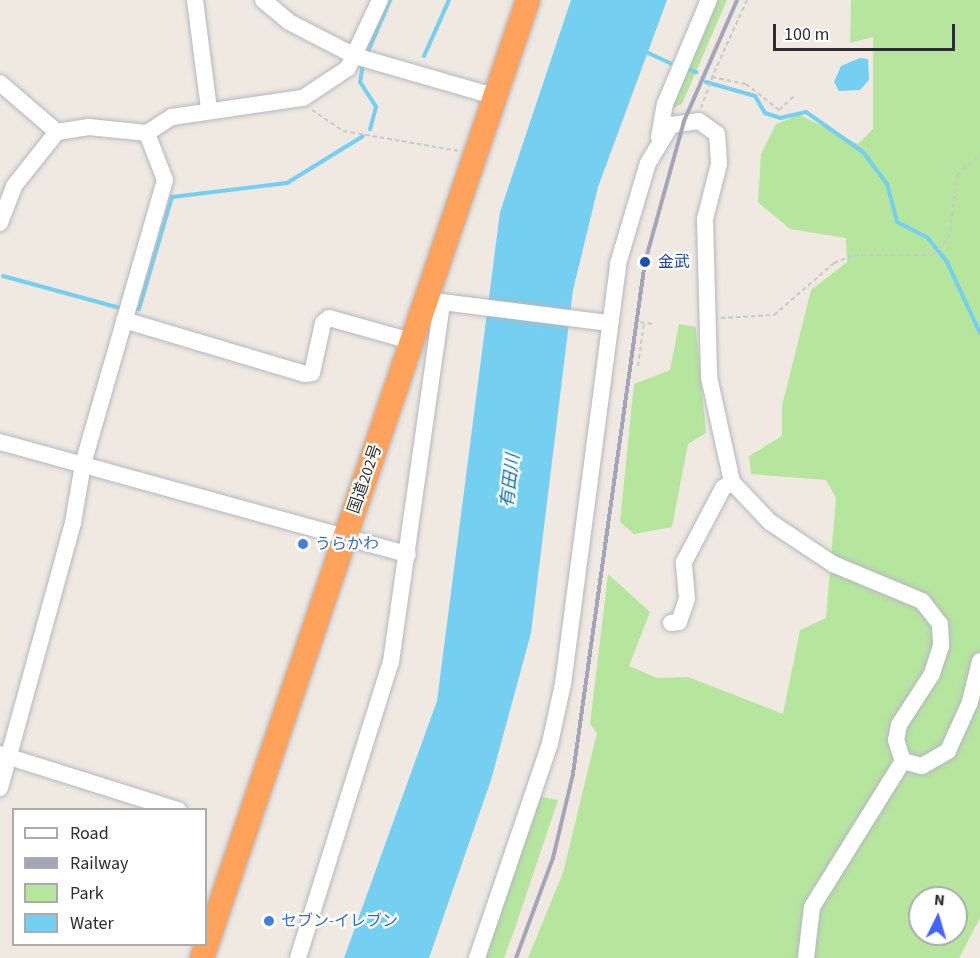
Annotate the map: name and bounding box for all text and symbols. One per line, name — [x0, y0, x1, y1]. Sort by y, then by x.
scale bar — [776, 12, 958, 50]
text: 100 m — [784, 22, 829, 47]
place label: 金武 — [658, 252, 690, 272]
marker: 金武 — [636, 253, 654, 271]
street label: 国道202号 — [344, 442, 386, 516]
water label: 有田川 — [497, 453, 525, 509]
place label: うらかわ — [315, 534, 379, 554]
marker: うらかわ — [296, 537, 310, 551]
legend — [12, 808, 207, 946]
text: Road — [70, 821, 109, 846]
text: Railway — [70, 851, 129, 876]
text: Park — [70, 881, 104, 906]
north arrow — [908, 886, 968, 946]
text: N — [933, 889, 946, 911]
text: Water — [70, 911, 114, 936]
place label: セブン-イレブン — [281, 911, 398, 931]
marker: セブン-イレブン — [262, 914, 276, 928]

